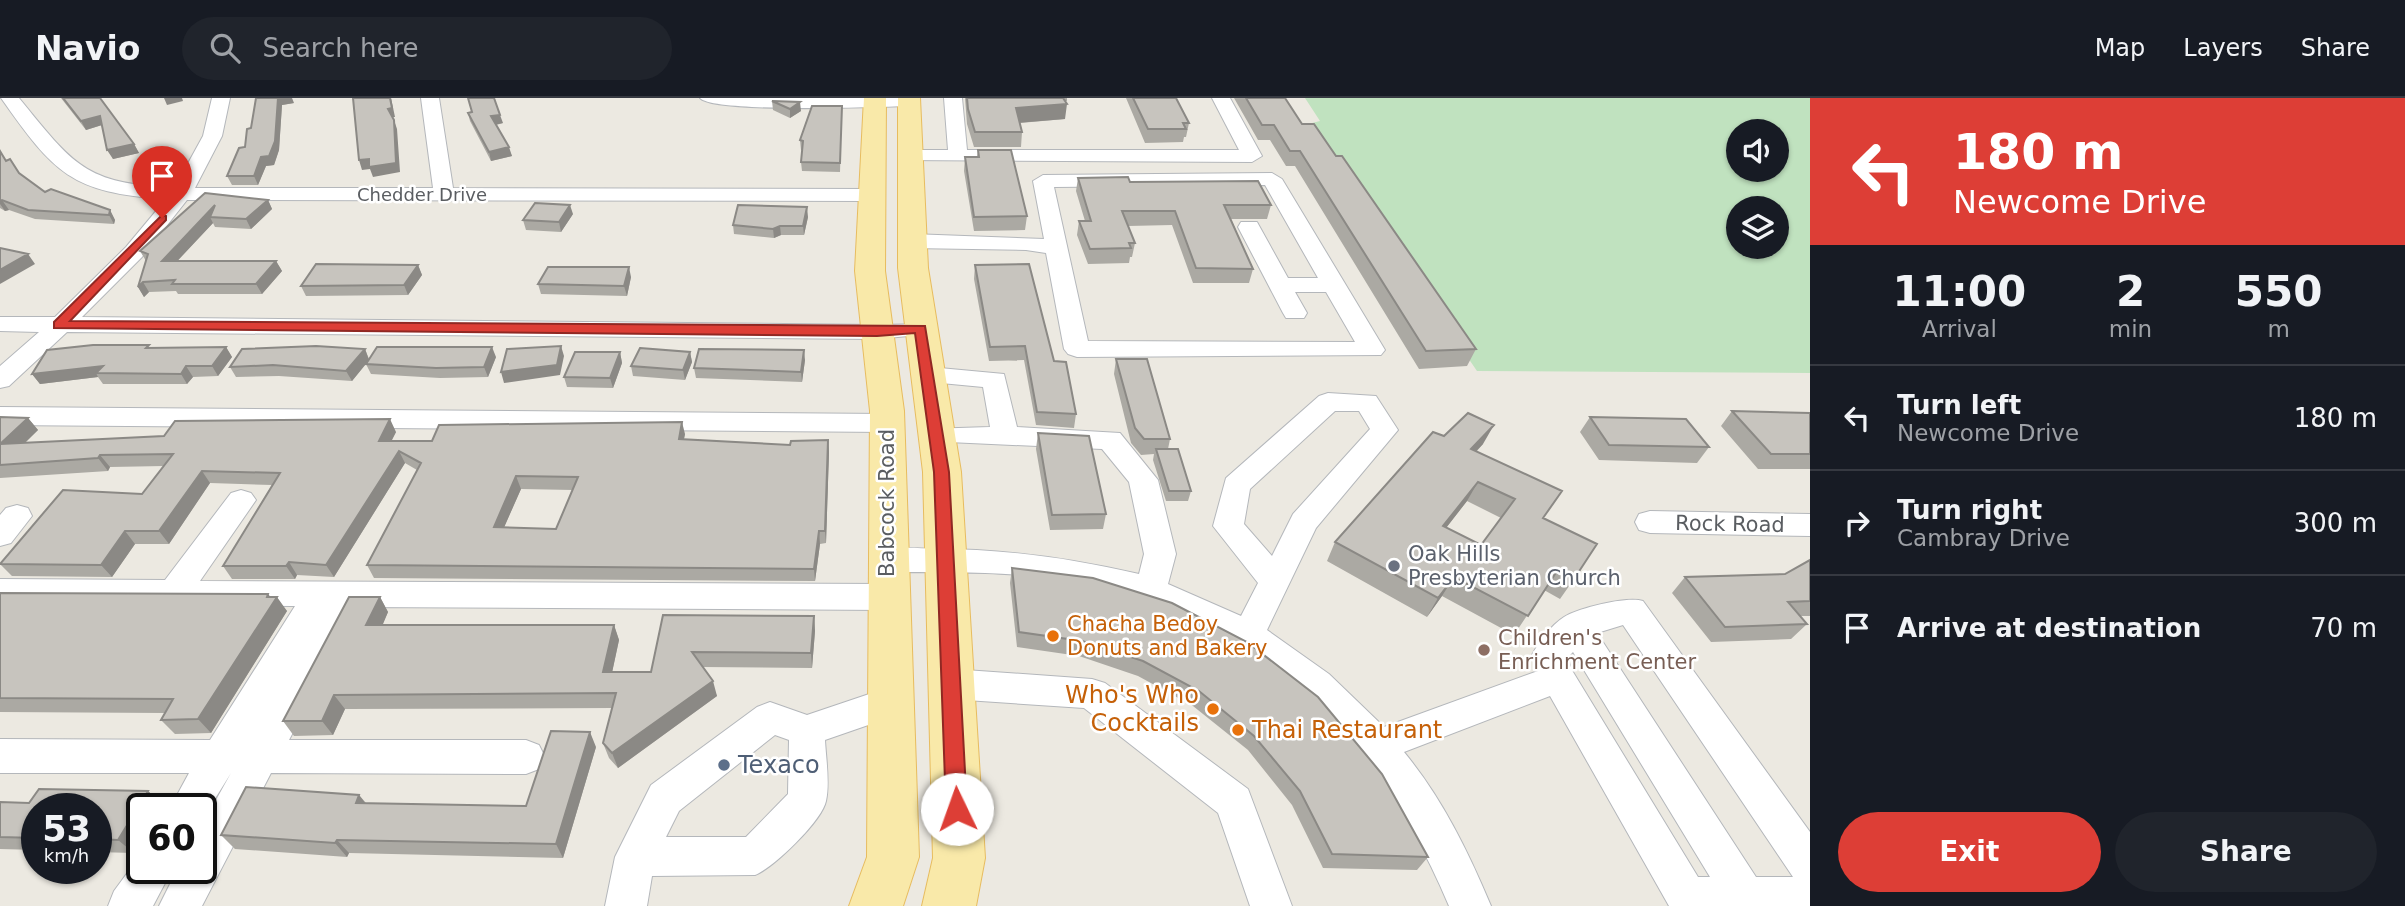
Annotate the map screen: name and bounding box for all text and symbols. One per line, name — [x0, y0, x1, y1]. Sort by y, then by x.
search box — [182, 17, 672, 80]
text: Navio — [35, 29, 140, 68]
icon: search — [206, 29, 244, 67]
text: Search here — [262, 33, 419, 63]
text: Map — [2095, 34, 2145, 62]
text: Layers — [2183, 34, 2263, 62]
text: Share — [2301, 34, 2370, 62]
map controls — [1726, 119, 1789, 259]
button: sound — [1726, 119, 1789, 182]
text: 180 m — [1953, 124, 2123, 181]
icon: left — [1838, 126, 1929, 217]
pin — [132, 146, 192, 218]
icon: arrive — [143, 157, 181, 195]
text: Newcome Drive — [1953, 183, 2206, 221]
street label: Chedder Drive — [357, 184, 487, 205]
button: layers — [1726, 196, 1789, 259]
text: 11:00 — [1893, 267, 2026, 316]
text: 2 — [2116, 267, 2145, 316]
text: 550 — [2235, 267, 2322, 316]
text: Arrival — [1922, 316, 1997, 342]
text: min — [2109, 316, 2152, 342]
text: m — [2267, 316, 2290, 342]
text: Turn left — [1897, 390, 2021, 420]
icon: left — [1838, 399, 1876, 437]
text: 180 m — [2294, 403, 2377, 433]
text: Newcome Drive — [1897, 420, 2079, 446]
street label: Babcock Road — [875, 429, 899, 577]
text: Turn right — [1897, 495, 2042, 525]
icon: right — [1838, 504, 1876, 542]
text: 300 m — [2294, 508, 2377, 538]
street label: Rock Road — [1675, 511, 1785, 537]
text: Cambray Drive — [1897, 525, 2070, 551]
place label: Oak Hills Presbyterian Church — [1408, 542, 1621, 590]
marker: Oak Hills Presbyterian Church — [1386, 558, 1402, 574]
icon: arrive — [1838, 609, 1876, 647]
place label: Chacha Bedoy Donuts and Bakery — [1067, 612, 1267, 660]
text: Arrive at destination — [1897, 613, 2201, 643]
text: 70 m — [2310, 613, 2377, 643]
place label: Children's Enrichment Center — [1498, 626, 1697, 674]
marker: Chacha Bedoy Donuts and Bakery — [1045, 628, 1061, 644]
marker: Children's Enrichment Center — [1476, 642, 1492, 658]
place label: Who's Who Cocktails — [1065, 681, 1199, 737]
marker: Who's Who Cocktails — [1205, 701, 1221, 717]
place label: Thai Restaurant — [1251, 716, 1442, 744]
marker: Thai Restaurant — [1230, 722, 1246, 738]
place label: Texaco — [737, 751, 820, 779]
marker: Texaco — [716, 757, 732, 773]
position arrow — [920, 772, 994, 846]
speed limit sign: 60 — [126, 793, 217, 884]
text: 53 — [42, 809, 91, 849]
button: Exit — [1838, 812, 2101, 892]
button: Share — [2115, 812, 2377, 892]
text: km/h — [44, 845, 89, 866]

